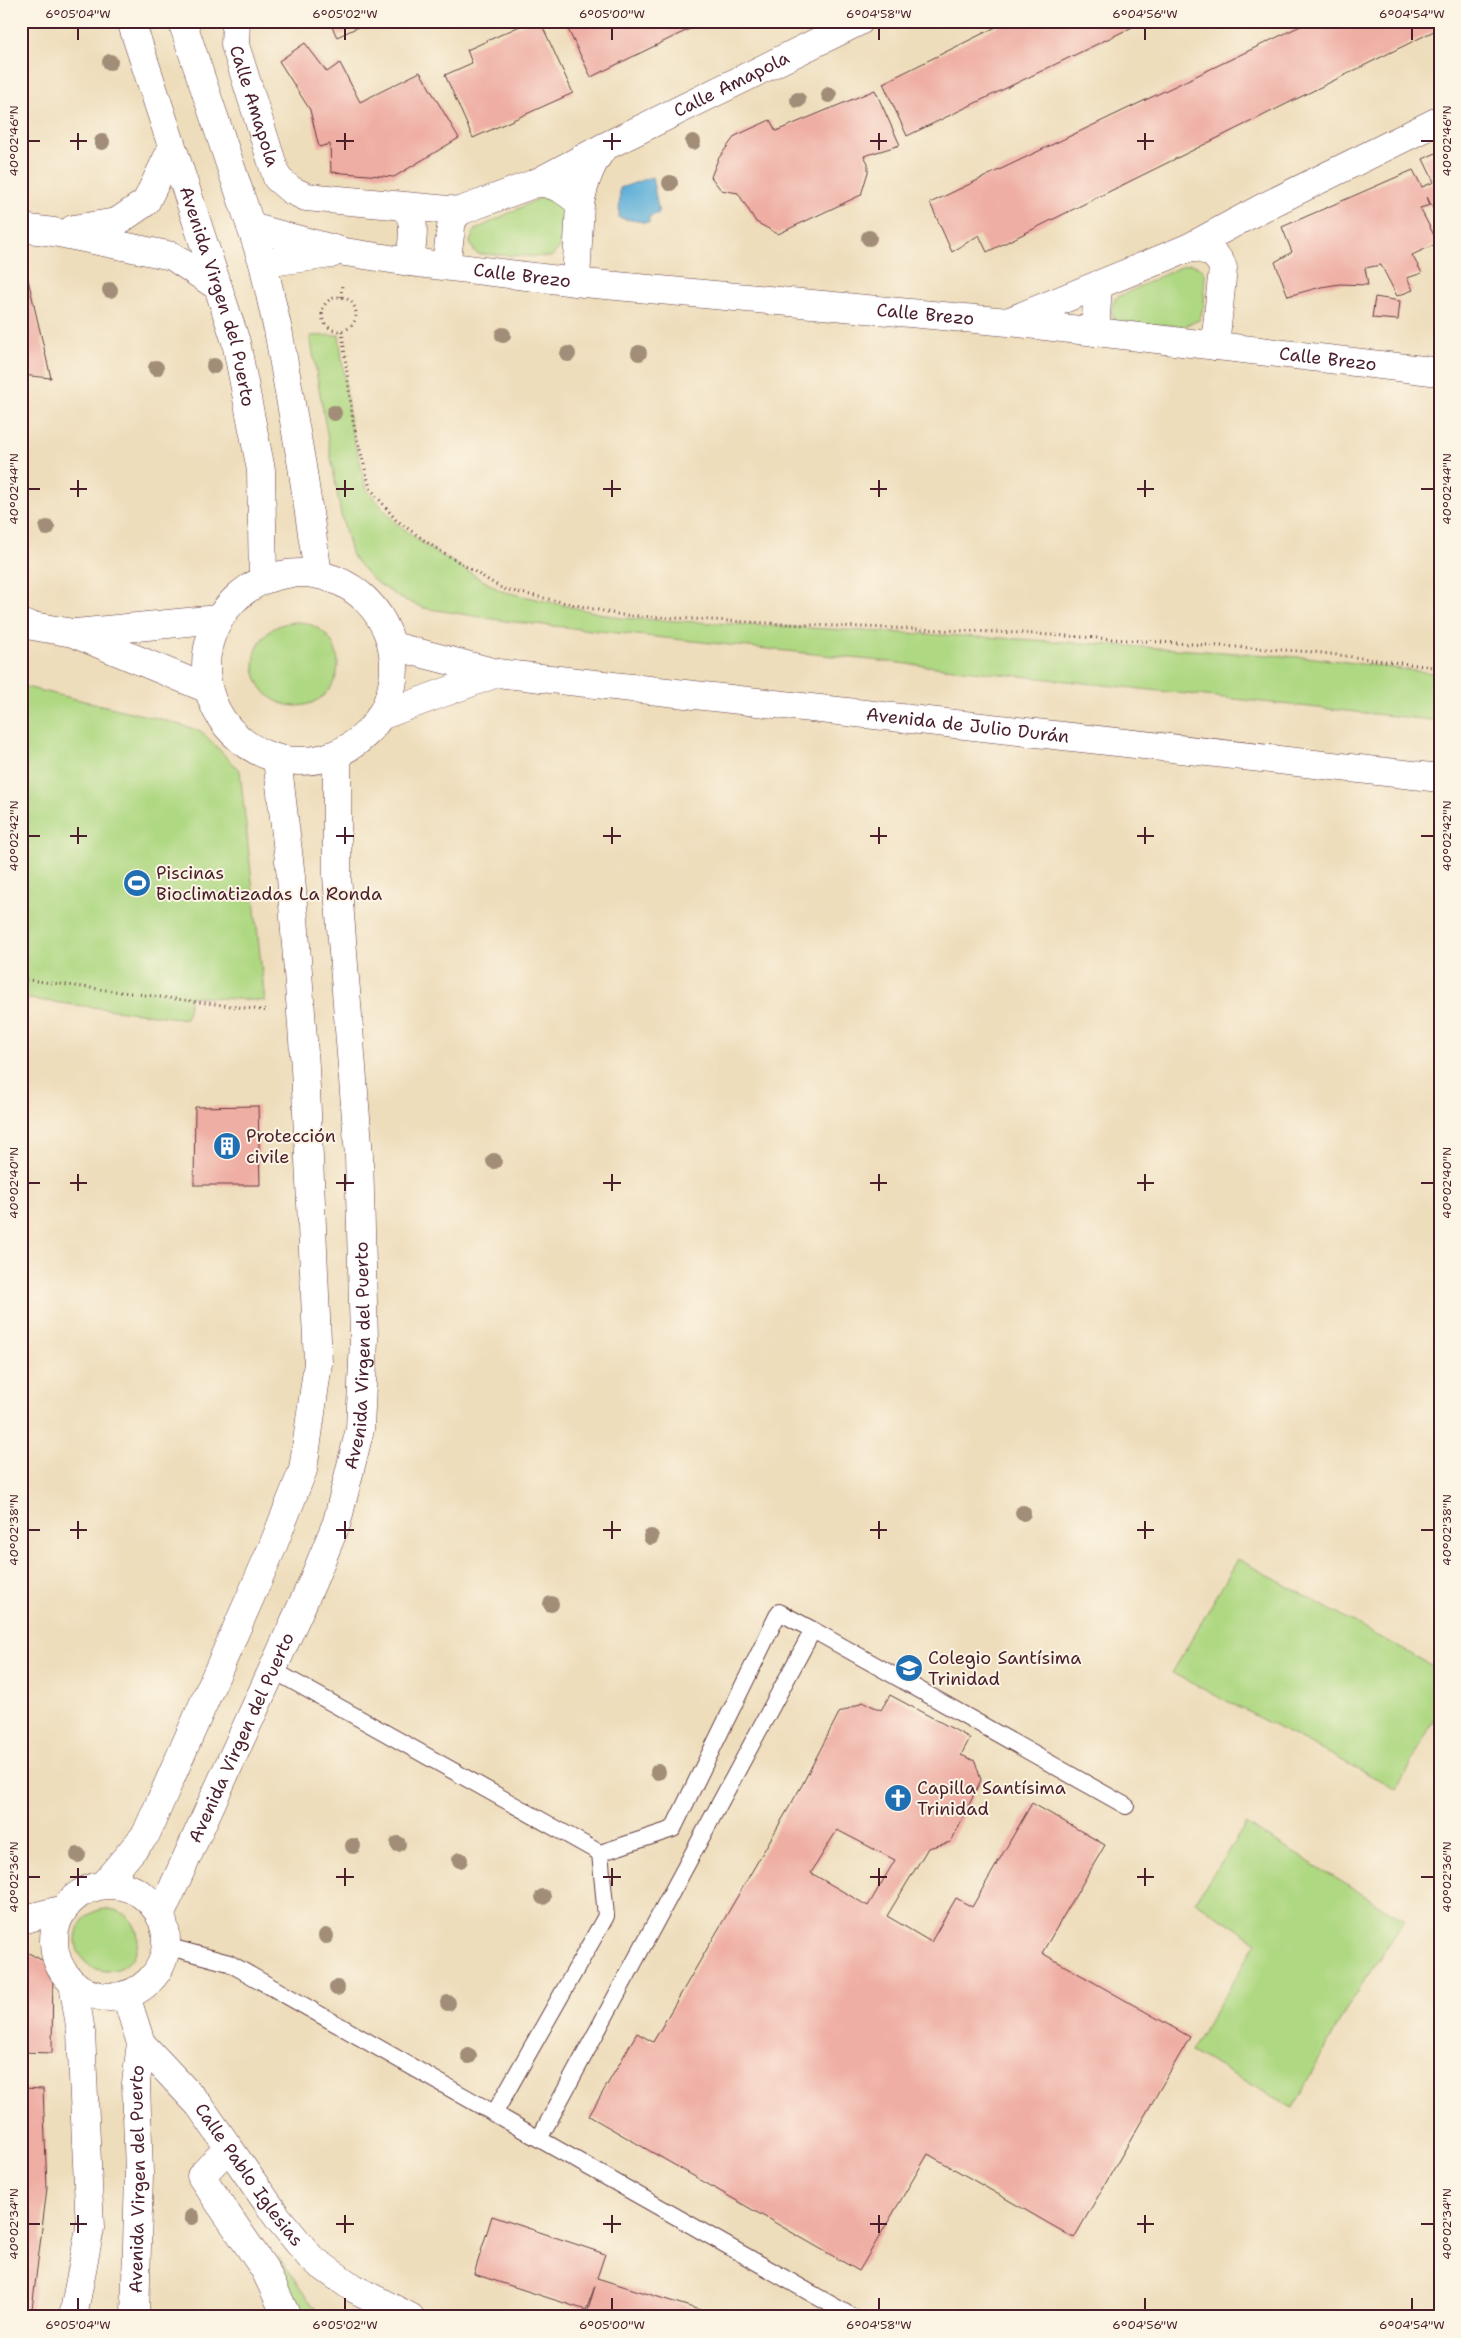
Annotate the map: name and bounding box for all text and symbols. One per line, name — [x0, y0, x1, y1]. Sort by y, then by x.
text: 6°05'04"W — [45, 6, 111, 22]
text: 6°05'02"W — [312, 6, 378, 22]
text: 6°05'00"W — [579, 6, 645, 22]
text: 6°04'58"W — [846, 6, 912, 22]
text: 6°04'56"W — [1112, 6, 1178, 22]
text: 6°04'54"W — [1379, 6, 1445, 22]
street label: Calle Amapola — [224, 42, 285, 170]
street label: Calle Amapola — [670, 46, 793, 123]
text: 40°02'46"N — [6, 105, 22, 177]
text: 40°02'46"N — [1439, 105, 1455, 177]
street label: Avenida Virgen del Puerto — [174, 183, 260, 409]
street label: Calle Brezo — [472, 258, 572, 293]
street label: Calle Brezo — [875, 298, 975, 331]
street label: Calle Brezo — [1278, 341, 1378, 377]
text: 40°02'44"N — [6, 453, 22, 525]
text: 40°02'44"N — [1439, 453, 1455, 525]
street label: Avenida de Julio Durán — [865, 702, 1071, 749]
text: 40°02'42"N — [6, 800, 22, 872]
text: 40°02'42"N — [1439, 800, 1455, 872]
place label: Piscinas Bioclimatizadas La Ronda — [156, 861, 382, 906]
sports icon: Piscinas Bioclimatizadas La Ronda — [122, 868, 152, 898]
place label: Protección civile — [246, 1124, 336, 1169]
building icon: Protección civile — [212, 1131, 242, 1161]
text: 40°02'40"N — [6, 1147, 22, 1219]
text: 40°02'40"N — [1439, 1147, 1455, 1219]
street label: Avenida Virgen del Puerto — [338, 1241, 376, 1472]
text: 40°02'38"N — [6, 1494, 22, 1566]
text: 40°02'38"N — [1439, 1494, 1455, 1566]
street label: Avenida Virgen del Puerto — [183, 1629, 300, 1847]
place label: Colegio Santísima Trinidad — [928, 1646, 1081, 1691]
school or university icon: Colegio Santísima Trinidad — [894, 1653, 924, 1683]
place label: Capilla Santísima Trinidad — [917, 1776, 1066, 1821]
church icon: Capilla Santísima Trinidad — [883, 1783, 913, 1813]
text: 40°02'36"N — [6, 1841, 22, 1913]
text: 40°02'36"N — [1439, 1841, 1455, 1913]
street label: Avenida Virgen del Puerto — [124, 2063, 151, 2294]
street label: Calle Pablo Iglesias — [189, 2098, 309, 2251]
text: 40°02'34"N — [6, 2188, 22, 2260]
text: 40°02'34"N — [1439, 2188, 1455, 2260]
text: 6°05'04"W — [45, 2317, 111, 2333]
text: 6°05'02"W — [312, 2317, 378, 2333]
text: 6°05'00"W — [579, 2317, 645, 2333]
text: 6°04'58"W — [846, 2317, 912, 2333]
text: 6°04'56"W — [1112, 2317, 1178, 2333]
text: 6°04'54"W — [1379, 2317, 1445, 2333]

